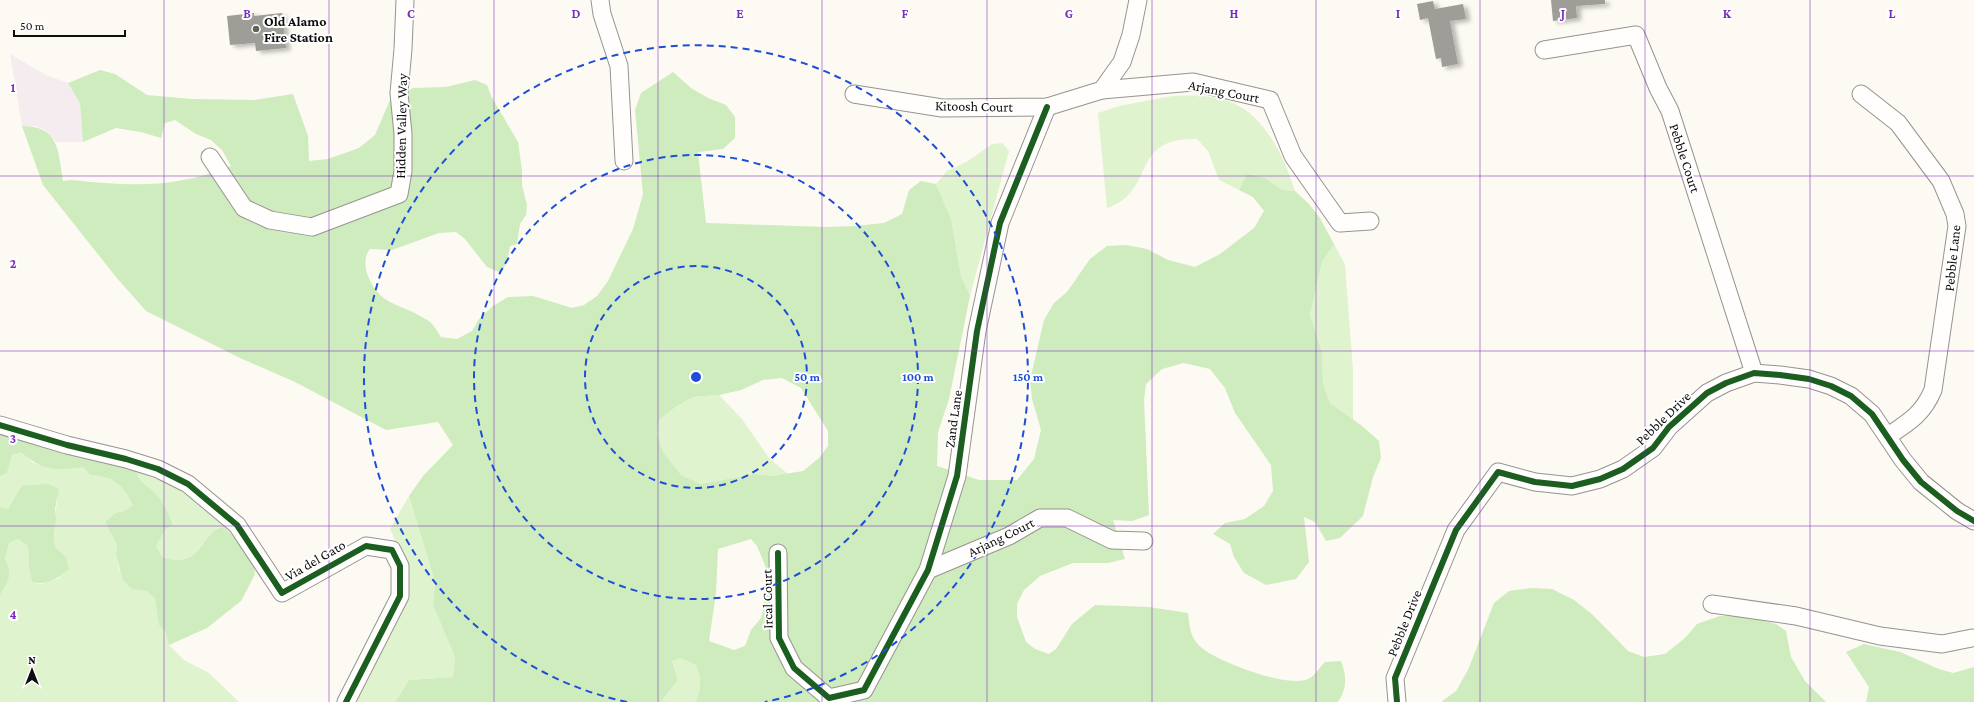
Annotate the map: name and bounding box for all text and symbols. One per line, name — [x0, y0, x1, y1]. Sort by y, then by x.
text: B — [243, 6, 251, 21]
text: C — [407, 6, 415, 21]
text: D — [572, 6, 581, 21]
text: E — [736, 6, 744, 21]
text: F — [902, 6, 909, 21]
text: G — [1065, 6, 1073, 21]
text: H — [1230, 6, 1239, 21]
text: I — [1396, 6, 1400, 21]
text: J — [1559, 6, 1565, 21]
text: K — [1723, 6, 1732, 21]
text: L — [1889, 6, 1896, 21]
scale bar — [14, 12, 125, 38]
place label: Old Alamo Fire Station — [264, 13, 333, 45]
text: 50 m — [20, 19, 45, 33]
marker: Old Alamo Fire Station — [251, 24, 261, 34]
street label: Hidden Valley Way — [392, 73, 410, 179]
street label: Arjang Court — [1187, 76, 1261, 107]
text: 1 — [11, 80, 16, 95]
street label: Kitoosh Court — [935, 97, 1013, 115]
street label: Pebble Court — [1666, 121, 1704, 195]
street label: Pebble Lane — [1941, 224, 1963, 292]
text: 2 — [10, 256, 17, 271]
centre of rings — [689, 370, 703, 384]
text: 50 m — [794, 370, 821, 384]
text: 100 m — [902, 370, 935, 384]
text: 150 m — [1013, 370, 1044, 384]
street label: Pebble Drive — [1632, 388, 1694, 448]
street label: Zand Lane — [941, 389, 965, 449]
text: 3 — [10, 431, 16, 446]
street label: Arjang Court — [965, 514, 1038, 561]
street label: Via del Gato — [282, 536, 348, 584]
street label: Ircal Court — [758, 569, 776, 629]
street label: Pebble Drive — [1383, 587, 1425, 659]
text: 4 — [9, 607, 17, 622]
north arrow — [12, 650, 52, 690]
text: N — [28, 654, 36, 666]

